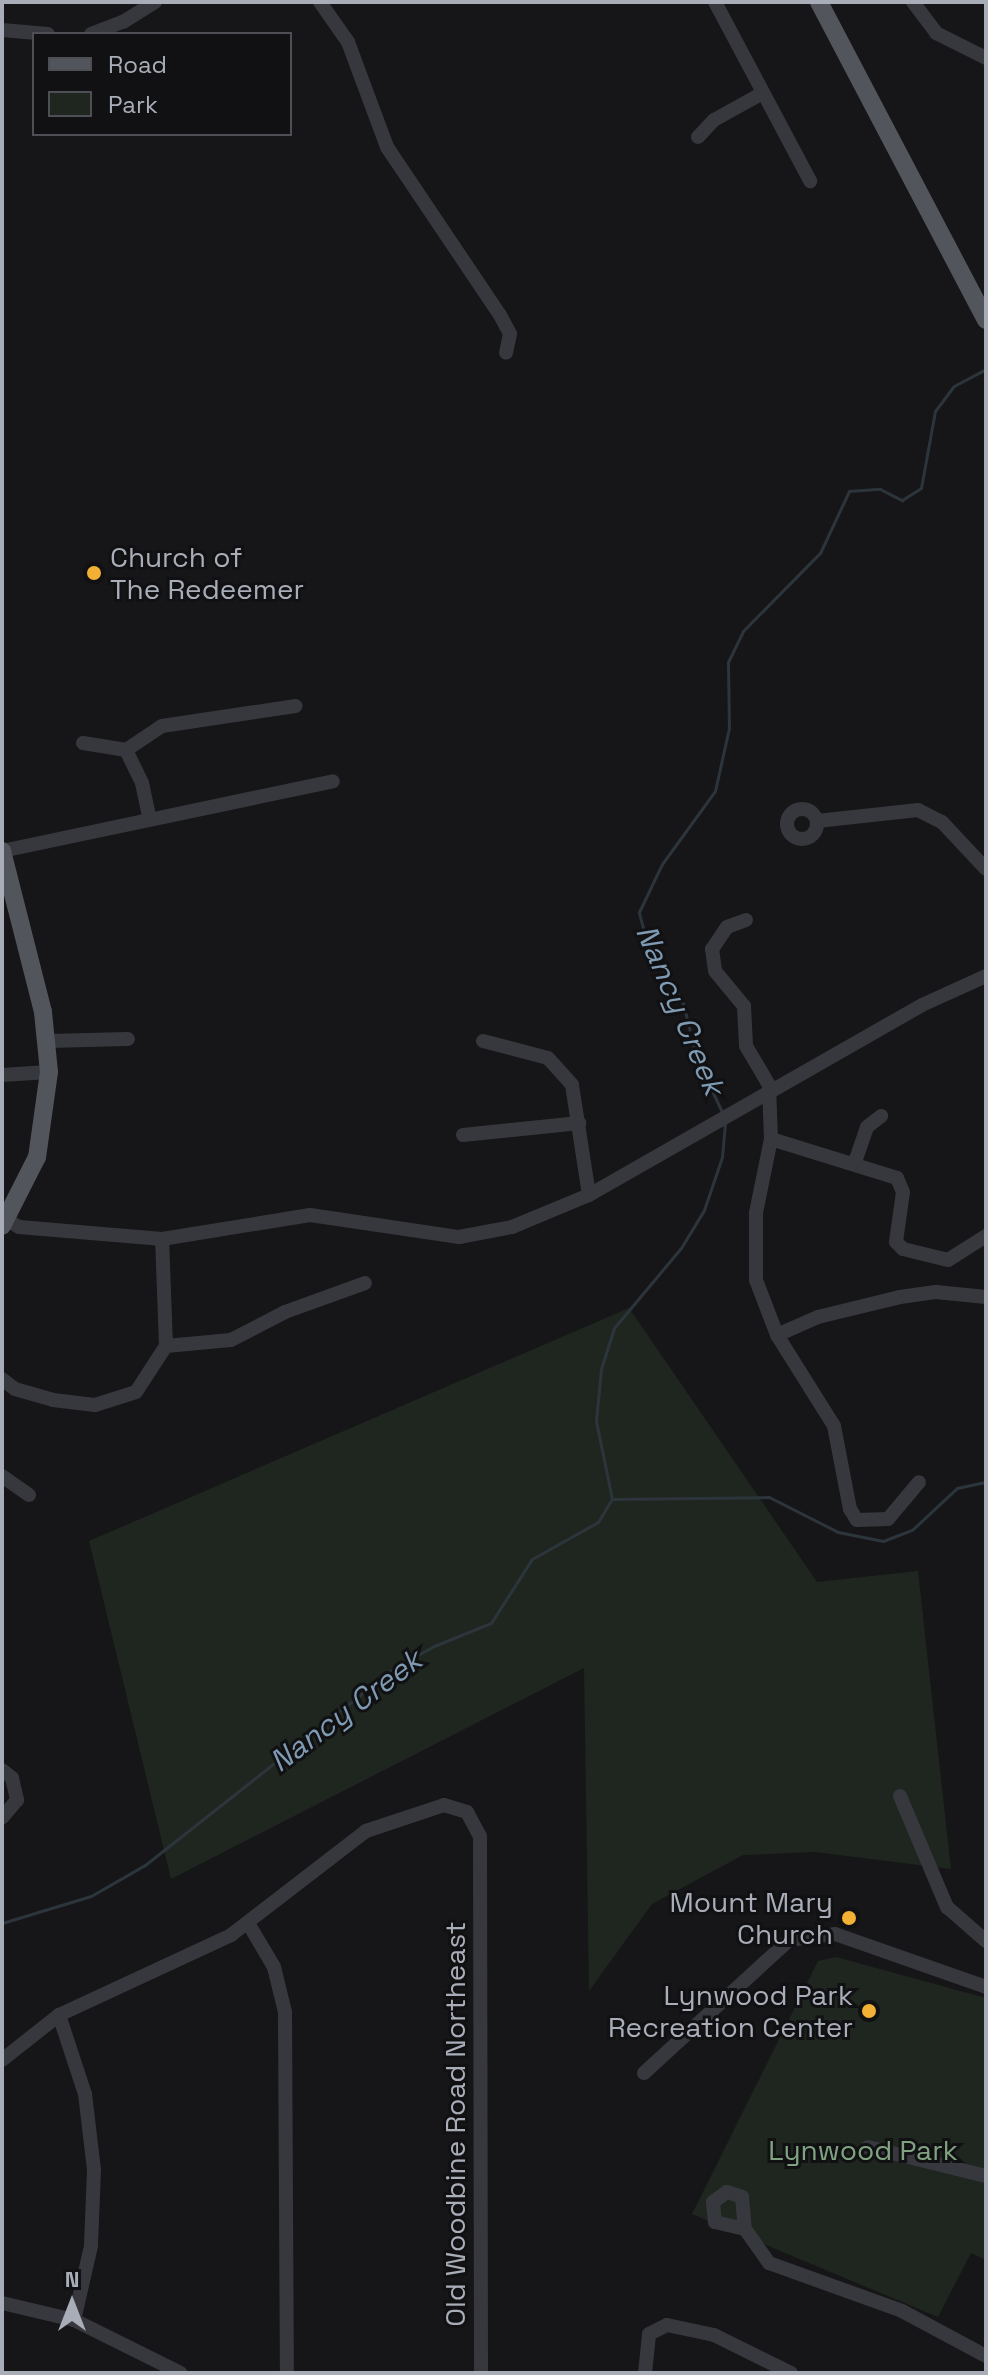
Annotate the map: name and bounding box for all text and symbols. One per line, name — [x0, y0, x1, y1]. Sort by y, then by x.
legend — [32, 32, 292, 136]
text: Road — [108, 49, 167, 80]
text: Park — [108, 89, 158, 120]
place label: Church of The Redeemer — [110, 540, 304, 606]
marker: Church of The Redeemer — [85, 564, 103, 582]
water label: Nancy Creek — [628, 920, 732, 1100]
water label: Nancy Creek — [263, 1642, 429, 1780]
place label: Mount Mary Church — [669, 1885, 833, 1951]
marker: Mount Mary Church — [840, 1909, 858, 1927]
street label: Old Woodbine Road Northeast — [438, 1921, 472, 2327]
place label: Lynwood Park Recreation Center — [608, 1978, 853, 2044]
marker: Lynwood Park Recreation Center — [860, 2002, 878, 2020]
park label: Lynwood Park — [768, 2133, 958, 2167]
north arrow — [32, 2263, 112, 2343]
text: N — [65, 2265, 79, 2293]

